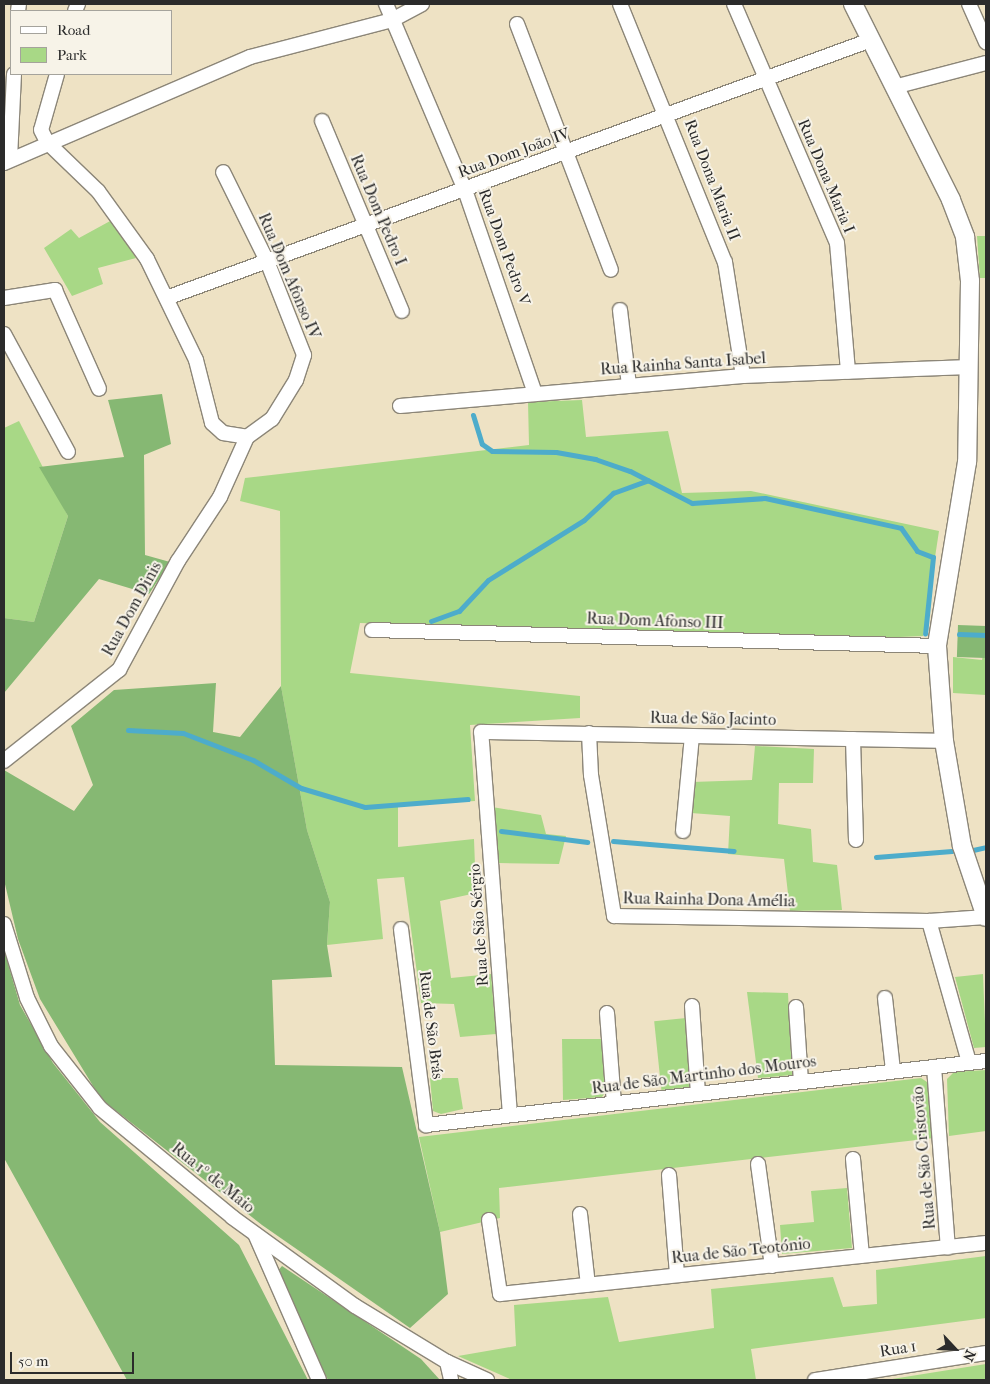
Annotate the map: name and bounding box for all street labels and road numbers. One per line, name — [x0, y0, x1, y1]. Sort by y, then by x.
street label: Rua Dona Maria I — [793, 116, 859, 236]
street label: Rua Dona Maria II — [680, 117, 744, 243]
street label: Rua Dom João IV — [455, 124, 573, 182]
street label: Rua Dom Pedro I — [346, 152, 410, 268]
street label: Rua Dom Pedro V — [474, 186, 534, 308]
street label: Rua Dom Afonso IV — [254, 210, 324, 342]
street label: Rua Rainha Santa Isabel — [600, 349, 766, 379]
street label: Rua Dom Dinis — [98, 558, 166, 660]
street label: Rua Dom Afonso III — [586, 609, 724, 633]
street label: Rua de São Jacinto — [650, 708, 776, 730]
street label: Rua de São Sérgio — [465, 863, 493, 987]
street label: Rua Rainha Dona Amélia — [623, 889, 795, 911]
street label: Rua de São Brás — [415, 970, 447, 1080]
street label: Rua de São Martinho dos Mouros — [591, 1052, 817, 1098]
street label: Rua de São Cristovão — [908, 1086, 940, 1230]
street label: Rua 1º de Maio — [168, 1139, 258, 1217]
street label: Rua de São Teotónio — [671, 1234, 811, 1268]
street label: Rua 1 — [878, 1337, 918, 1361]

